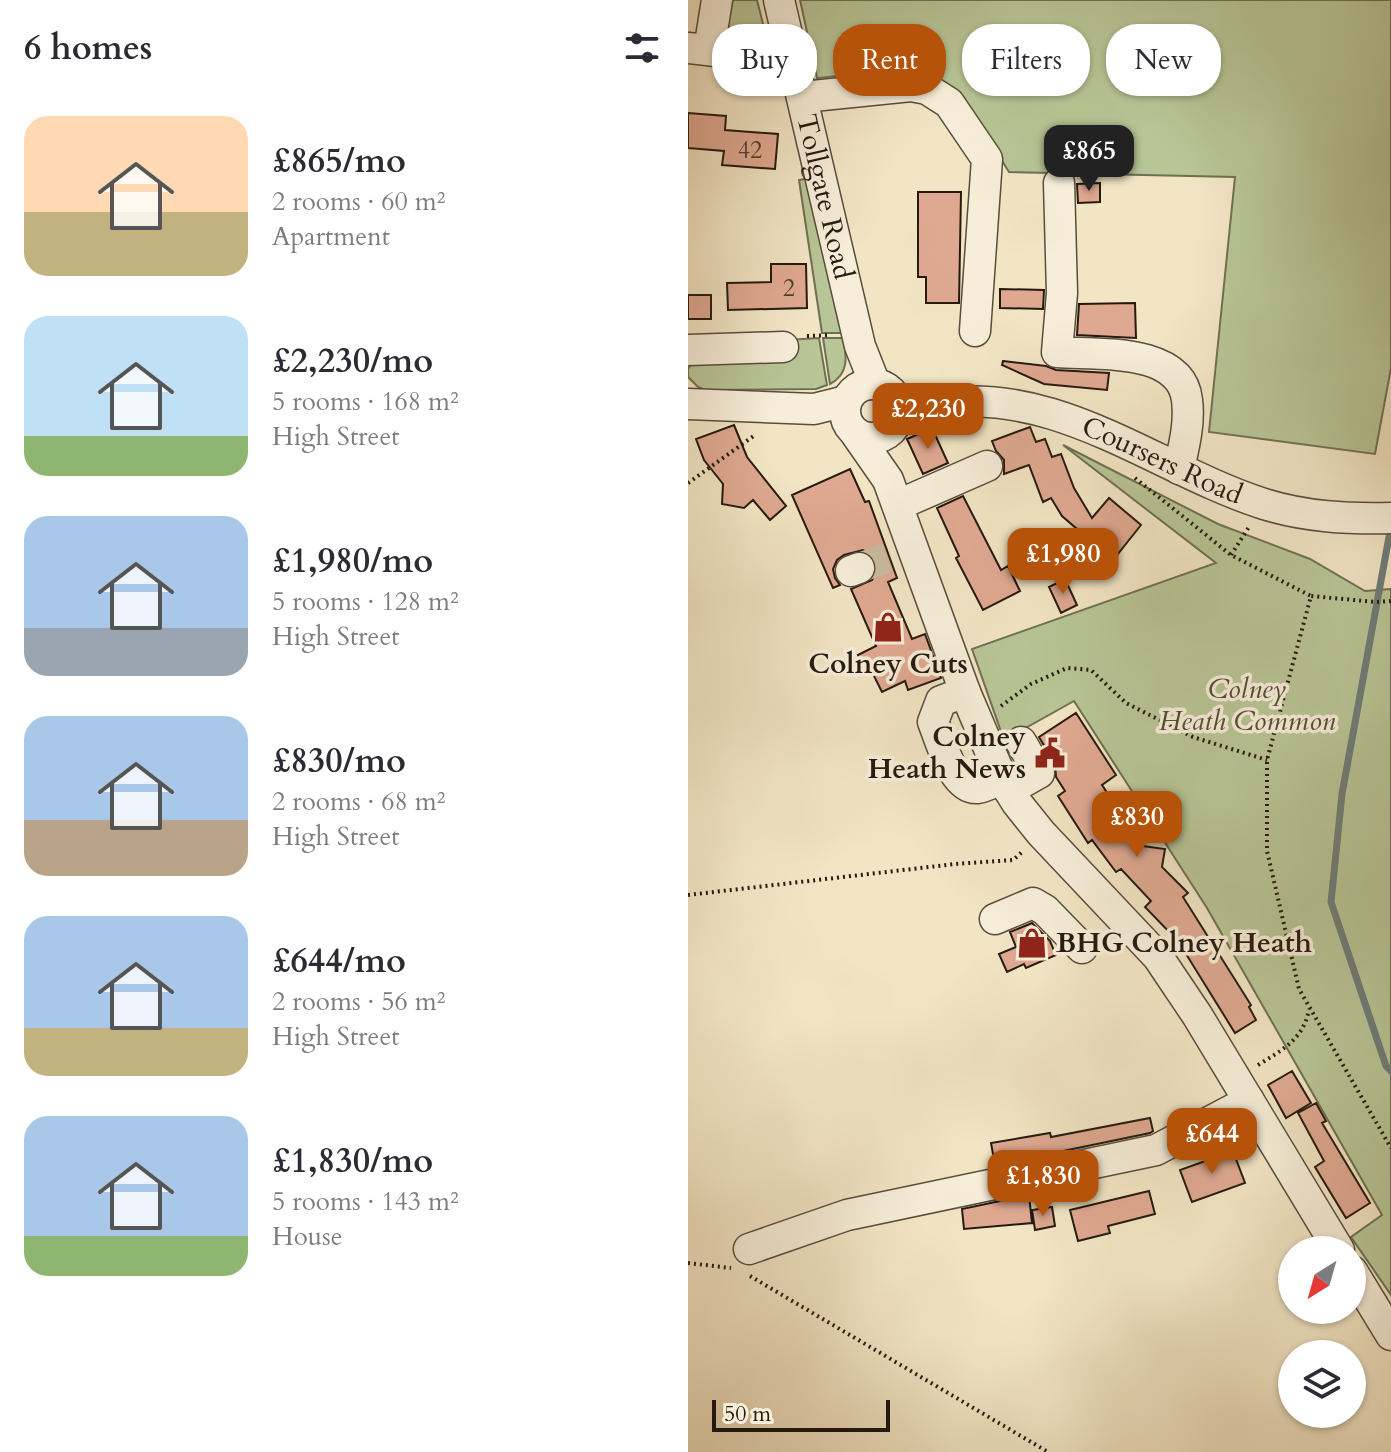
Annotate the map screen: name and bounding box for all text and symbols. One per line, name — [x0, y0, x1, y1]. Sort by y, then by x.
chip: Buy — [712, 24, 817, 96]
chip: Rent — [833, 24, 946, 96]
chip: Filters — [962, 24, 1090, 96]
chip: New — [1106, 24, 1221, 96]
text: 6 homes — [24, 25, 152, 71]
icon: filters — [620, 26, 664, 70]
street label: Tollgate Road — [787, 110, 863, 283]
pin: £865 — [1042, 125, 1136, 193]
text: £865 — [1062, 133, 1116, 168]
house number: 42 — [738, 134, 762, 167]
text: £865/mo — [272, 138, 406, 184]
icon: home — [88, 148, 184, 244]
text: 2 rooms · 60 m² — [272, 184, 445, 219]
text: Apartment — [272, 219, 390, 254]
house number: 2 — [783, 272, 795, 305]
text: £2,230/mo — [272, 338, 433, 384]
icon: home — [88, 348, 184, 444]
pin: £2,230 — [863, 383, 993, 451]
text: 5 rooms · 168 m² — [272, 384, 459, 419]
text: £2,230 — [891, 391, 965, 426]
street label: Coursers Road — [1076, 407, 1248, 514]
text: High Street — [272, 419, 399, 454]
pin: £1,980 — [998, 528, 1128, 596]
text: £1,980 — [1026, 536, 1100, 571]
text: £1,980/mo — [272, 538, 433, 584]
icon: home — [88, 548, 184, 644]
text: 5 rooms · 128 m² — [272, 584, 459, 619]
shop icon: Colney Cuts — [871, 610, 905, 644]
text: High Street — [272, 619, 399, 654]
place label: Colney Cuts — [808, 645, 968, 683]
park label: Colney Heath Common — [1159, 670, 1336, 740]
place label: Colney Heath News — [868, 718, 1026, 788]
public building icon: Colney Heath News — [1033, 736, 1067, 770]
text: £830/mo — [272, 738, 406, 784]
icon: home — [88, 748, 184, 844]
text: 2 rooms · 68 m² — [272, 784, 445, 819]
pin: £830 — [1090, 791, 1184, 859]
text: £830 — [1110, 799, 1164, 834]
text: High Street — [272, 819, 399, 854]
place label: BHG Colney Heath — [1056, 924, 1313, 962]
shop icon: BHG Colney Heath — [1015, 926, 1049, 960]
text: £644/mo — [272, 938, 406, 984]
icon: home — [88, 948, 184, 1044]
text: 2 rooms · 56 m² — [272, 984, 445, 1019]
text: High Street — [272, 1019, 399, 1054]
pin: £644 — [1165, 1108, 1259, 1176]
text: £644 — [1185, 1116, 1239, 1151]
text: £1,830/mo — [272, 1138, 433, 1184]
icon: home — [88, 1148, 184, 1244]
pin: £1,830 — [978, 1150, 1108, 1218]
text: £1,830 — [1006, 1158, 1080, 1193]
text: 5 rooms · 143 m² — [272, 1184, 459, 1219]
text: House — [272, 1219, 343, 1254]
north arrow — [1278, 1236, 1366, 1324]
map controls — [1278, 1236, 1366, 1428]
button: layers — [1278, 1340, 1366, 1428]
scale bar — [712, 1396, 890, 1432]
text: 50 m — [724, 1399, 771, 1429]

